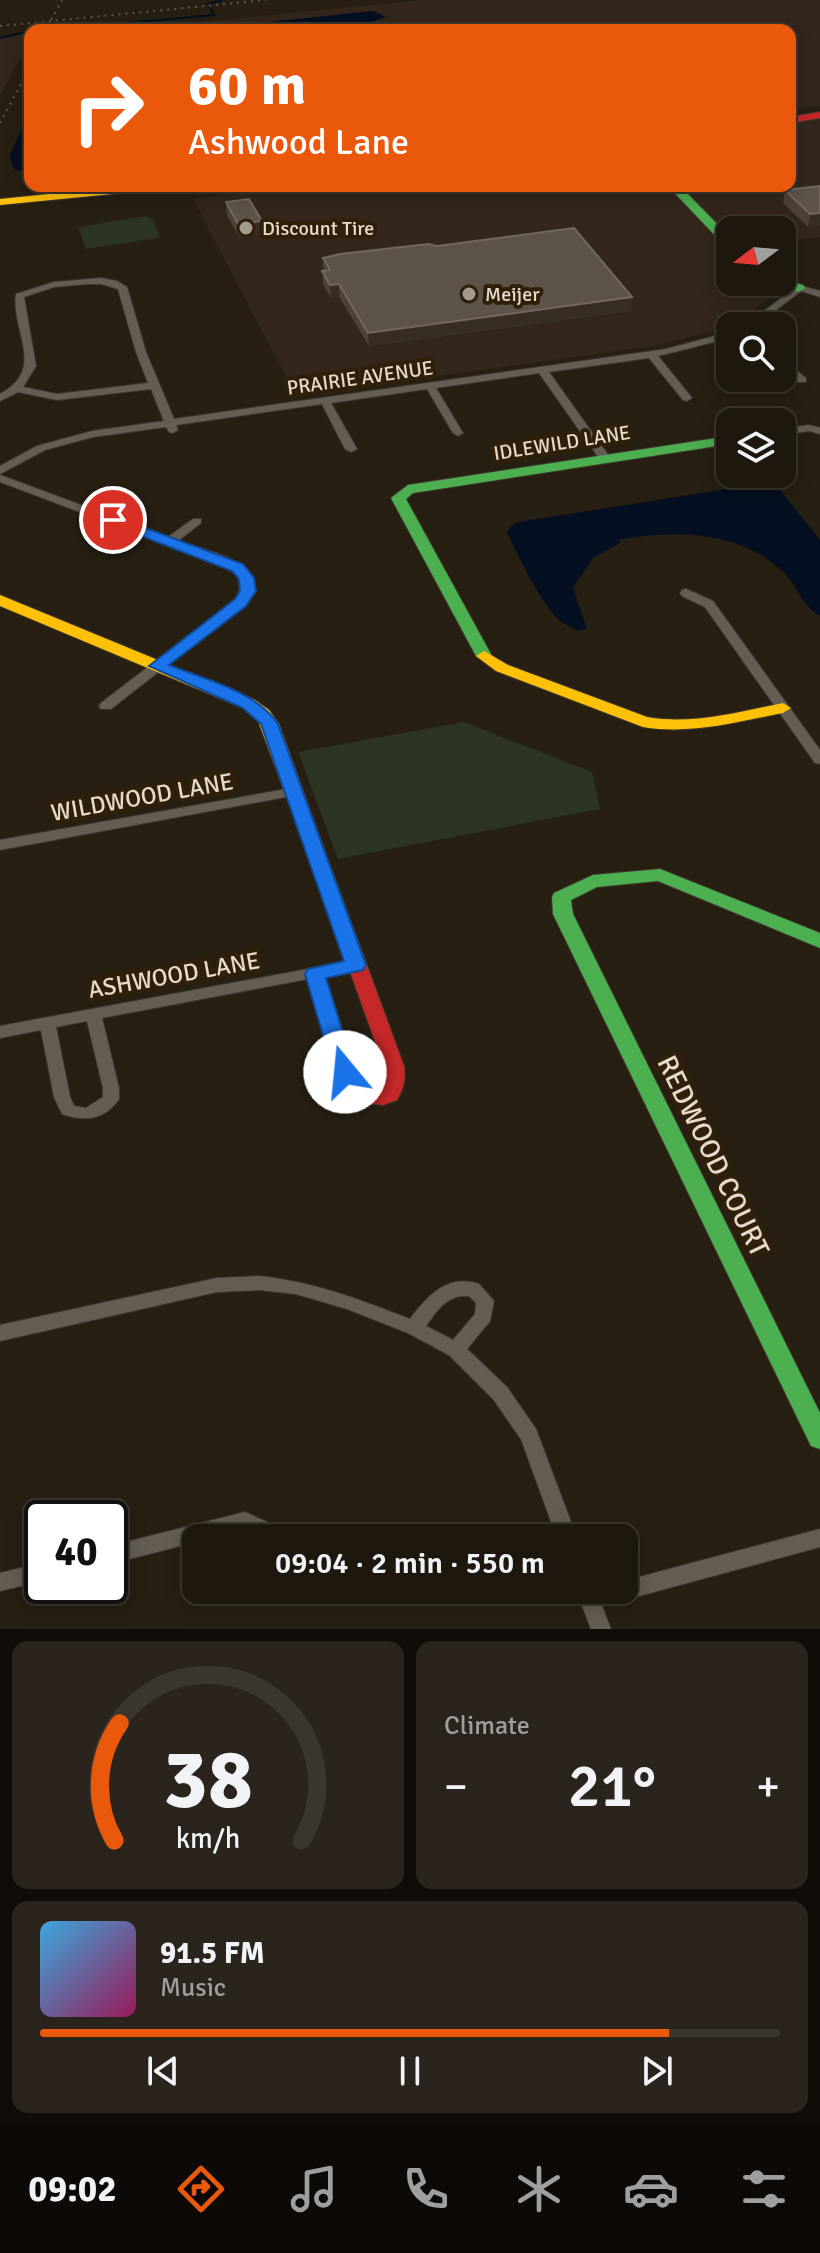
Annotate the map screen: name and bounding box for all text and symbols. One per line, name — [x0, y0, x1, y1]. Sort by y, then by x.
text: 60 m — [188, 51, 306, 120]
icon: right — [56, 56, 160, 160]
text: Ashwood Lane — [188, 120, 409, 165]
place label: Discount Tire — [262, 216, 374, 241]
north arrow — [716, 216, 796, 296]
map controls — [716, 216, 796, 488]
marker: Discount Tire — [237, 219, 255, 237]
place label: Meijer — [485, 282, 540, 307]
marker: Meijer — [460, 285, 478, 303]
button: search — [716, 312, 796, 392]
street label: PRAIRIE AVENUE — [285, 355, 435, 401]
button: layers — [716, 408, 796, 488]
street label: IDLEWILD LANE — [492, 420, 632, 466]
pin — [79, 486, 147, 554]
icon: arrive — [91, 498, 135, 542]
street label: WILDWOOD LANE — [48, 766, 236, 828]
street label: ASHWOOD LANE — [86, 945, 262, 1005]
position arrow — [303, 1030, 387, 1114]
street label: REDWOOD COURT — [650, 1050, 777, 1262]
speed limit sign: 40 — [24, 1500, 128, 1604]
text: 09:04 · 2 min · 550 m — [275, 1545, 545, 1582]
text: Climate — [444, 1710, 530, 1742]
text: 38 — [163, 1729, 253, 1831]
text: 21° — [568, 1750, 656, 1824]
text: − — [444, 1760, 468, 1814]
text: + — [756, 1760, 780, 1814]
text: km/h — [176, 1821, 240, 1856]
text: 91.5 FM — [160, 1935, 265, 1972]
text: Music — [160, 1972, 226, 2004]
icon: previous — [141, 2049, 185, 2093]
icon: pause — [388, 2049, 432, 2093]
icon: next — [635, 2049, 679, 2093]
icon: directions — [173, 2161, 229, 2217]
icon: music — [286, 2161, 342, 2217]
icon: phone — [398, 2161, 454, 2217]
icon: climate — [511, 2161, 567, 2217]
icon: car — [623, 2161, 679, 2217]
icon: filters — [736, 2161, 792, 2217]
text: 09:02 — [28, 2167, 117, 2212]

